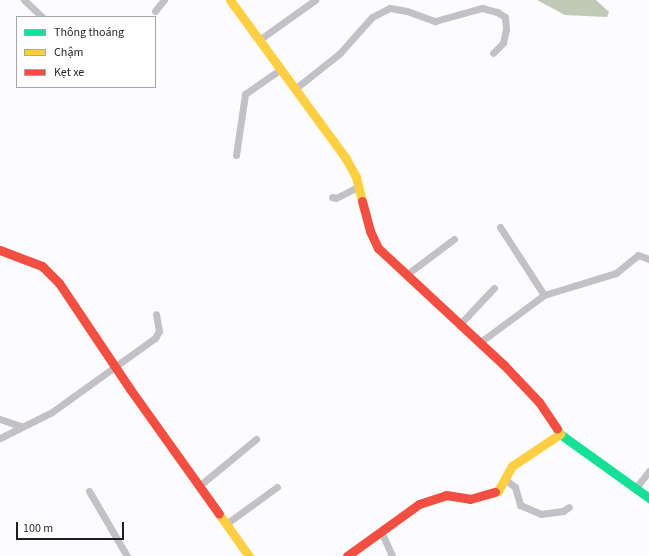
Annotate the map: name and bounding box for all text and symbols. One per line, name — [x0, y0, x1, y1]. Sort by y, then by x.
legend — [16, 16, 156, 88]
text: Thông thoáng — [54, 24, 124, 41]
text: Chậm — [54, 44, 83, 61]
text: Kẹt xe — [54, 64, 84, 81]
scale bar — [18, 514, 126, 540]
text: 100 m — [23, 520, 53, 537]

